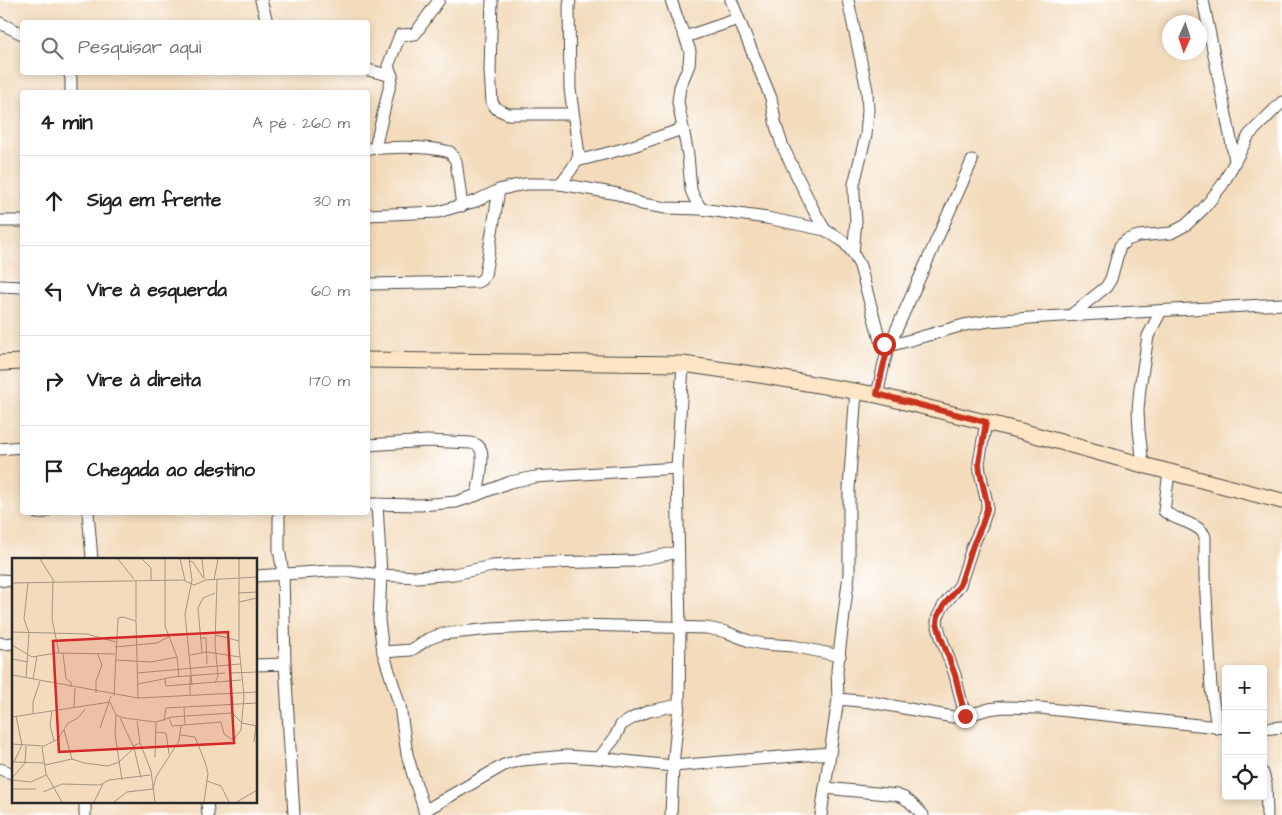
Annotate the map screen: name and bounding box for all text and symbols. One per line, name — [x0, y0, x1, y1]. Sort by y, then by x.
north arrow — [1162, 15, 1207, 60]
search box — [20, 20, 370, 75]
icon: search — [38, 34, 66, 62]
text: Pesquisar aqui — [78, 34, 201, 61]
text: 4 min — [40, 108, 93, 137]
text: A pé · 260 m — [253, 112, 350, 134]
icon: ahead — [40, 187, 68, 215]
text: Siga em frente — [87, 187, 221, 214]
text: 30 m — [313, 190, 350, 212]
icon: left — [40, 277, 68, 305]
text: Vire à esquerda — [87, 277, 227, 304]
text: 60 m — [311, 280, 350, 302]
route start — [873, 333, 896, 356]
icon: right — [40, 367, 68, 395]
text: Vire à direita — [87, 367, 201, 394]
text: 170 m — [309, 370, 350, 392]
icon: arrive — [40, 457, 68, 485]
text: Chegada ao destino — [87, 457, 255, 484]
inset map — [12, 558, 258, 802]
map controls — [1222, 665, 1267, 800]
button: + — [1222, 665, 1267, 710]
route end — [954, 705, 977, 728]
button: − — [1222, 710, 1267, 755]
button: locate — [1222, 755, 1267, 800]

